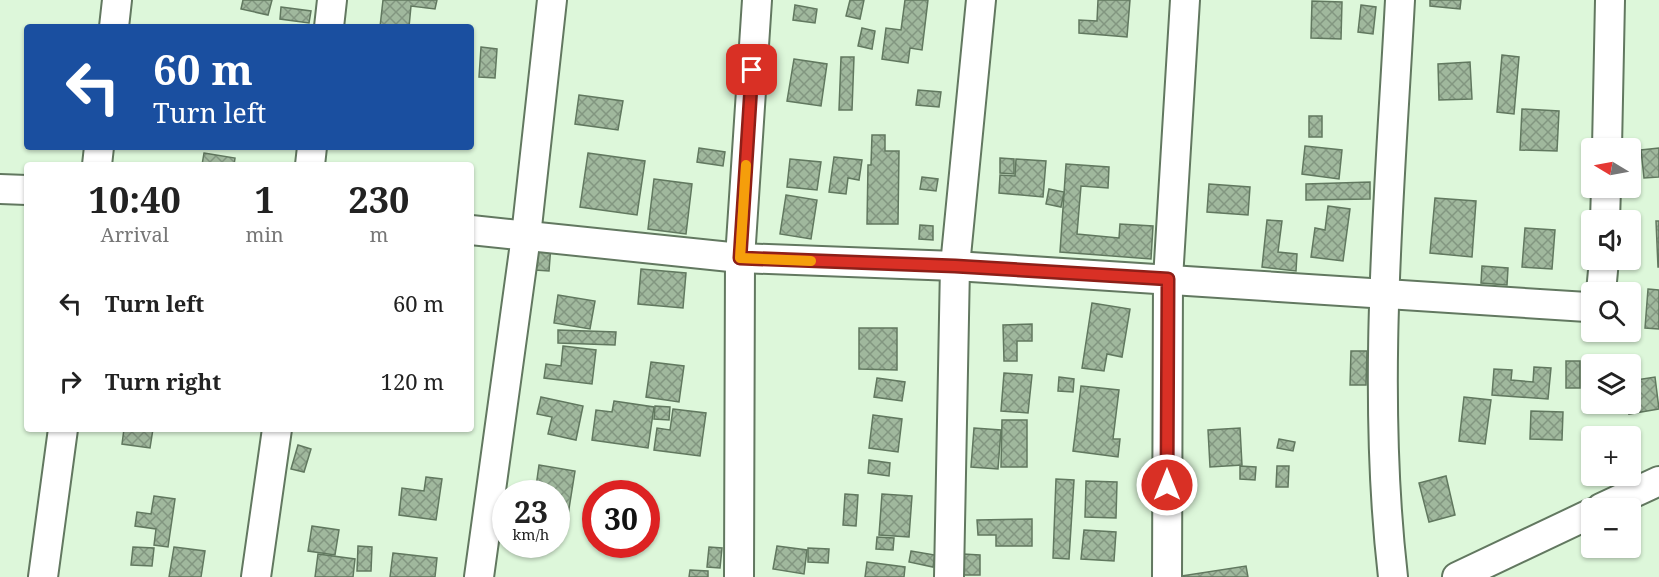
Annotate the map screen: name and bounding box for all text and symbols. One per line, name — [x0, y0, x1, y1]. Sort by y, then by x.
text: 60 m — [153, 40, 253, 97]
pin — [726, 44, 777, 95]
icon: left — [54, 48, 132, 126]
icon: arrive — [735, 53, 768, 86]
text: Turn left — [153, 94, 266, 131]
north arrow — [1581, 138, 1641, 198]
map controls — [1581, 138, 1641, 558]
text: 10:40 — [89, 175, 181, 224]
text: 1 — [254, 175, 275, 224]
text: 230 — [348, 175, 409, 224]
button: sound — [1581, 210, 1641, 270]
text: Arrival — [101, 221, 169, 248]
text: min — [246, 221, 284, 248]
text: m — [369, 221, 388, 248]
button: search — [1581, 282, 1641, 342]
icon: left — [54, 287, 87, 320]
text: Turn left — [105, 288, 204, 318]
text: 60 m — [393, 288, 444, 318]
button: layers — [1581, 354, 1641, 414]
icon: right — [54, 365, 87, 398]
text: Turn right — [105, 366, 221, 396]
text: 120 m — [381, 366, 444, 396]
button: + — [1581, 426, 1641, 486]
position arrow — [1135, 453, 1199, 517]
speed limit sign: 30 — [582, 480, 660, 558]
text: 23 — [514, 491, 548, 532]
button: − — [1581, 498, 1641, 558]
text: km/h — [513, 524, 549, 544]

